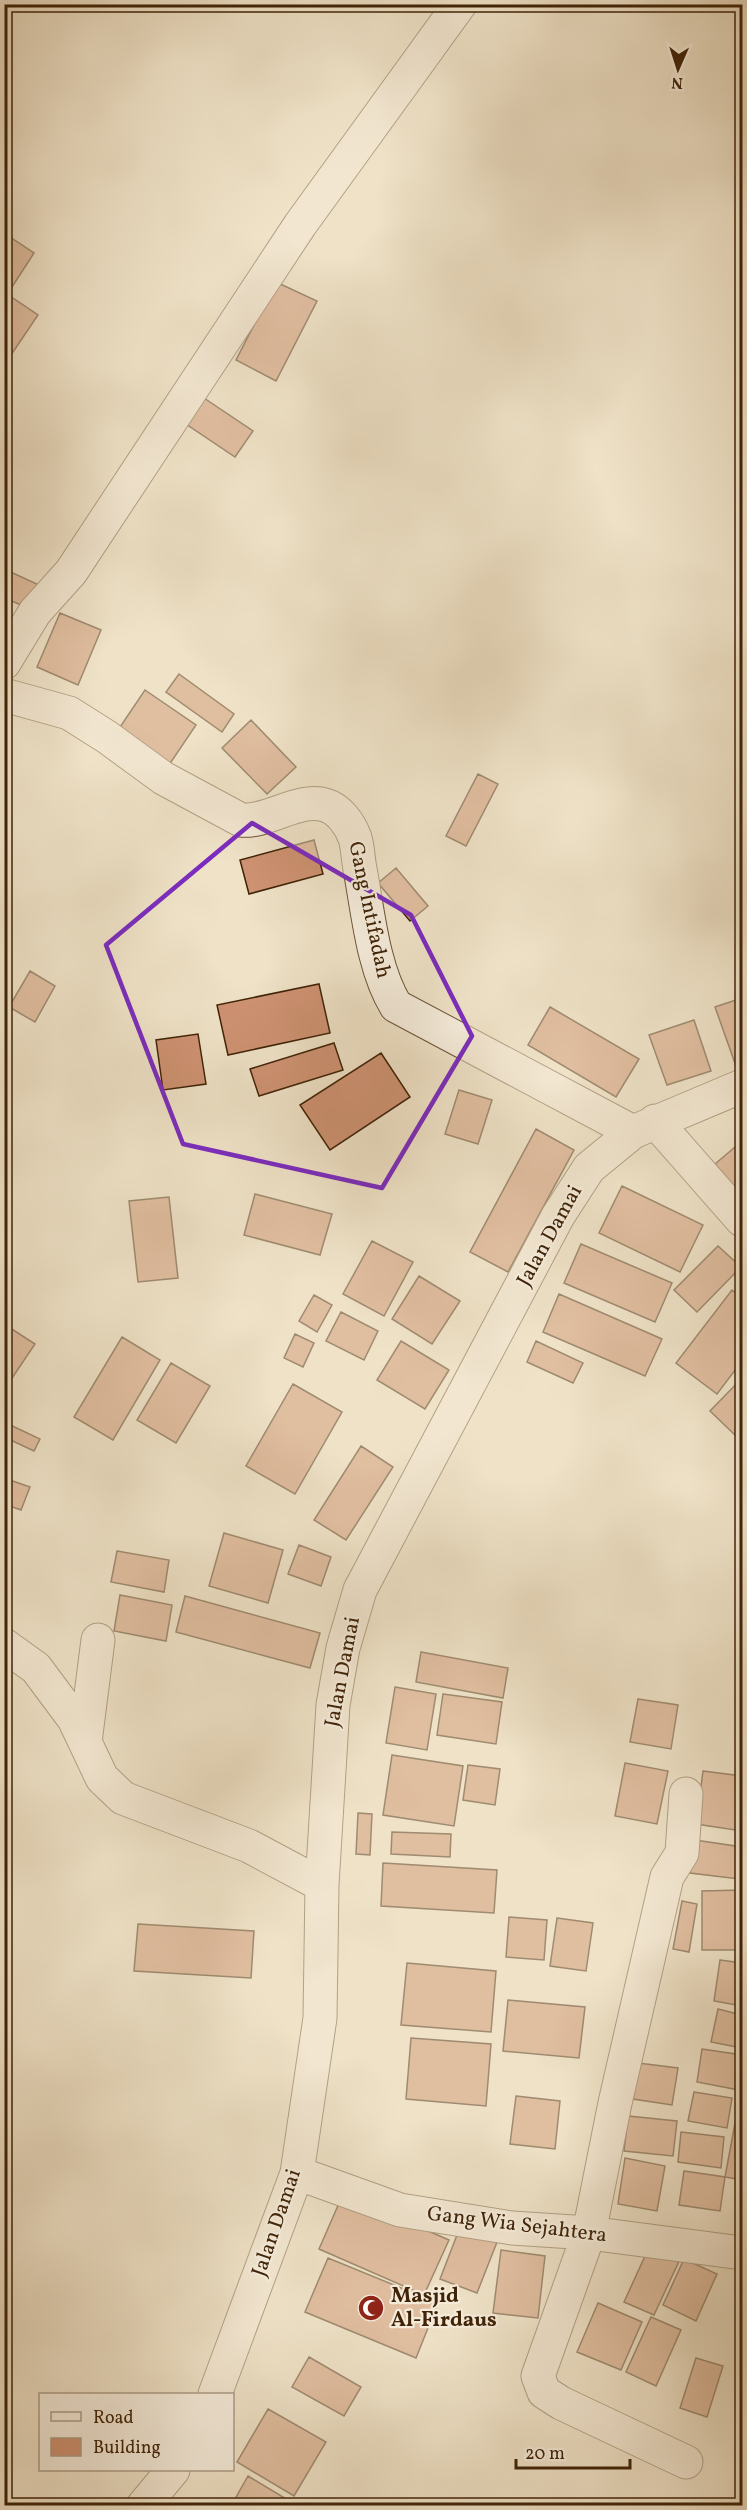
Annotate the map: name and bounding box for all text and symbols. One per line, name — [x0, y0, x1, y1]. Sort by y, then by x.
north arrow — [648, 39, 708, 99]
text: N — [671, 71, 684, 93]
street label: Gang Intifadah — [340, 839, 398, 981]
street label: Jalan Damai — [510, 1180, 590, 1292]
street label: Jalan Damai — [318, 1614, 368, 1730]
street label: Jalan Damai — [245, 2165, 309, 2281]
street label: Gang Wia Sejahtera — [425, 2200, 609, 2250]
place label: Masjid Al-Firdaus — [391, 2282, 497, 2335]
mosque icon: Masjid Al-Firdaus — [356, 2293, 386, 2323]
legend — [39, 2393, 234, 2471]
text: Road — [93, 2406, 134, 2431]
scale bar — [516, 2432, 630, 2470]
text: Building — [93, 2436, 161, 2461]
text: 20 m — [525, 2442, 565, 2467]

